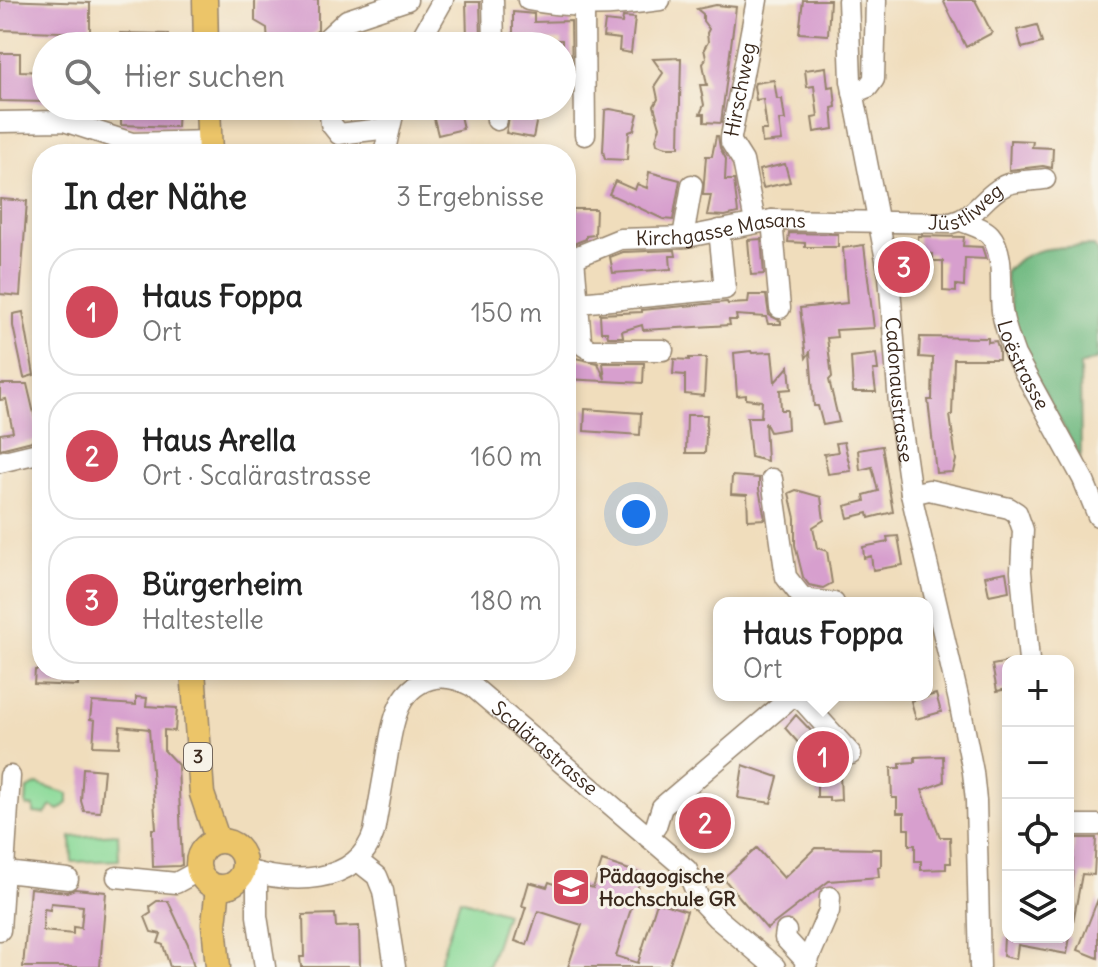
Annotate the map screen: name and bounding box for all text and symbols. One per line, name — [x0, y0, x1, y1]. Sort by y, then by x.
search box — [32, 32, 576, 120]
street label: Hirschweg — [718, 40, 761, 139]
icon: search — [60, 54, 104, 98]
text: Hier suchen — [124, 57, 285, 95]
text: In der Nähe — [64, 175, 247, 218]
street label: Jüstliweg — [928, 177, 1007, 235]
text: 3 Ergebnisse — [396, 180, 544, 213]
street label: Kirchgasse Masans — [635, 207, 806, 251]
pin: 3 — [878, 237, 930, 297]
text: Haus Foppa — [142, 277, 303, 315]
text: 1 — [87, 296, 97, 329]
text: 150 m — [471, 296, 542, 329]
text: Ort — [142, 315, 182, 348]
street label: Cadonaustrasse — [880, 316, 919, 464]
street label: Loëstrasse — [992, 317, 1056, 414]
text: Haus Arella — [142, 421, 296, 459]
text: 2 — [85, 440, 99, 473]
text: 160 m — [471, 440, 542, 473]
text: Ort · Scalärastrasse — [142, 459, 371, 492]
your location — [616, 494, 656, 534]
text: Bürgerheim — [142, 565, 303, 603]
text: 3 — [85, 584, 99, 617]
text: 180 m — [471, 584, 542, 617]
popup — [713, 597, 933, 701]
text: Haltestelle — [142, 603, 264, 636]
text: Haus Foppa — [743, 614, 903, 652]
text: Ort — [743, 652, 782, 685]
map controls — [1002, 655, 1074, 943]
button: + — [1002, 655, 1074, 727]
street label: Scalärastrasse — [487, 695, 603, 800]
pin: 1 — [797, 727, 849, 787]
button: − — [1002, 727, 1074, 799]
road number: 3 — [184, 743, 212, 771]
pin: 2 — [679, 793, 731, 853]
button: locate — [1002, 799, 1074, 871]
place label: Pädagogische Hochschule GR — [599, 863, 736, 911]
school or university icon: Pädagogische Hochschule GR — [550, 866, 592, 908]
button: layers — [1002, 871, 1074, 943]

